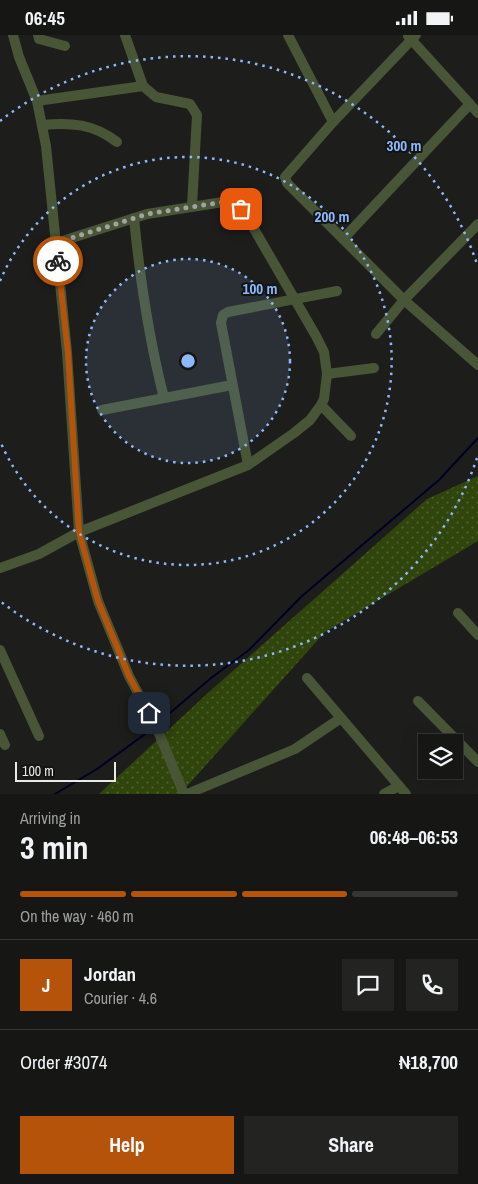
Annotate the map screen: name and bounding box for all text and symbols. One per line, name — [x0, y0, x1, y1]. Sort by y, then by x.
text: 06:45 — [25, 5, 65, 31]
text: 300 m — [387, 135, 421, 156]
pin — [220, 188, 262, 230]
icon: bag — [227, 195, 255, 223]
text: 200 m — [315, 206, 349, 227]
courier — [33, 236, 83, 286]
icon: bike — [44, 247, 72, 275]
text: 100 m — [243, 278, 277, 299]
centre of rings — [179, 352, 197, 370]
pin — [128, 692, 170, 734]
icon: home — [135, 699, 163, 727]
map controls — [418, 734, 463, 779]
button: layers — [418, 734, 463, 779]
scale bar — [15, 759, 116, 782]
text: 100 m — [22, 762, 54, 780]
text: Arriving in — [20, 807, 81, 829]
text: 06:48–06:53 — [370, 824, 458, 850]
text: 3 min — [20, 826, 89, 869]
text: On the way · 460 m — [20, 905, 134, 927]
button: chat — [342, 959, 394, 1011]
button: phone — [406, 959, 458, 1011]
text: Jordan — [84, 961, 136, 987]
text: J — [42, 972, 50, 998]
text: Courier · 4.6 — [84, 987, 157, 1009]
text: Order #3074 — [20, 1049, 107, 1075]
text: ₦18,700 — [399, 1049, 458, 1075]
button: Help — [20, 1116, 234, 1174]
button: Share — [244, 1116, 458, 1174]

